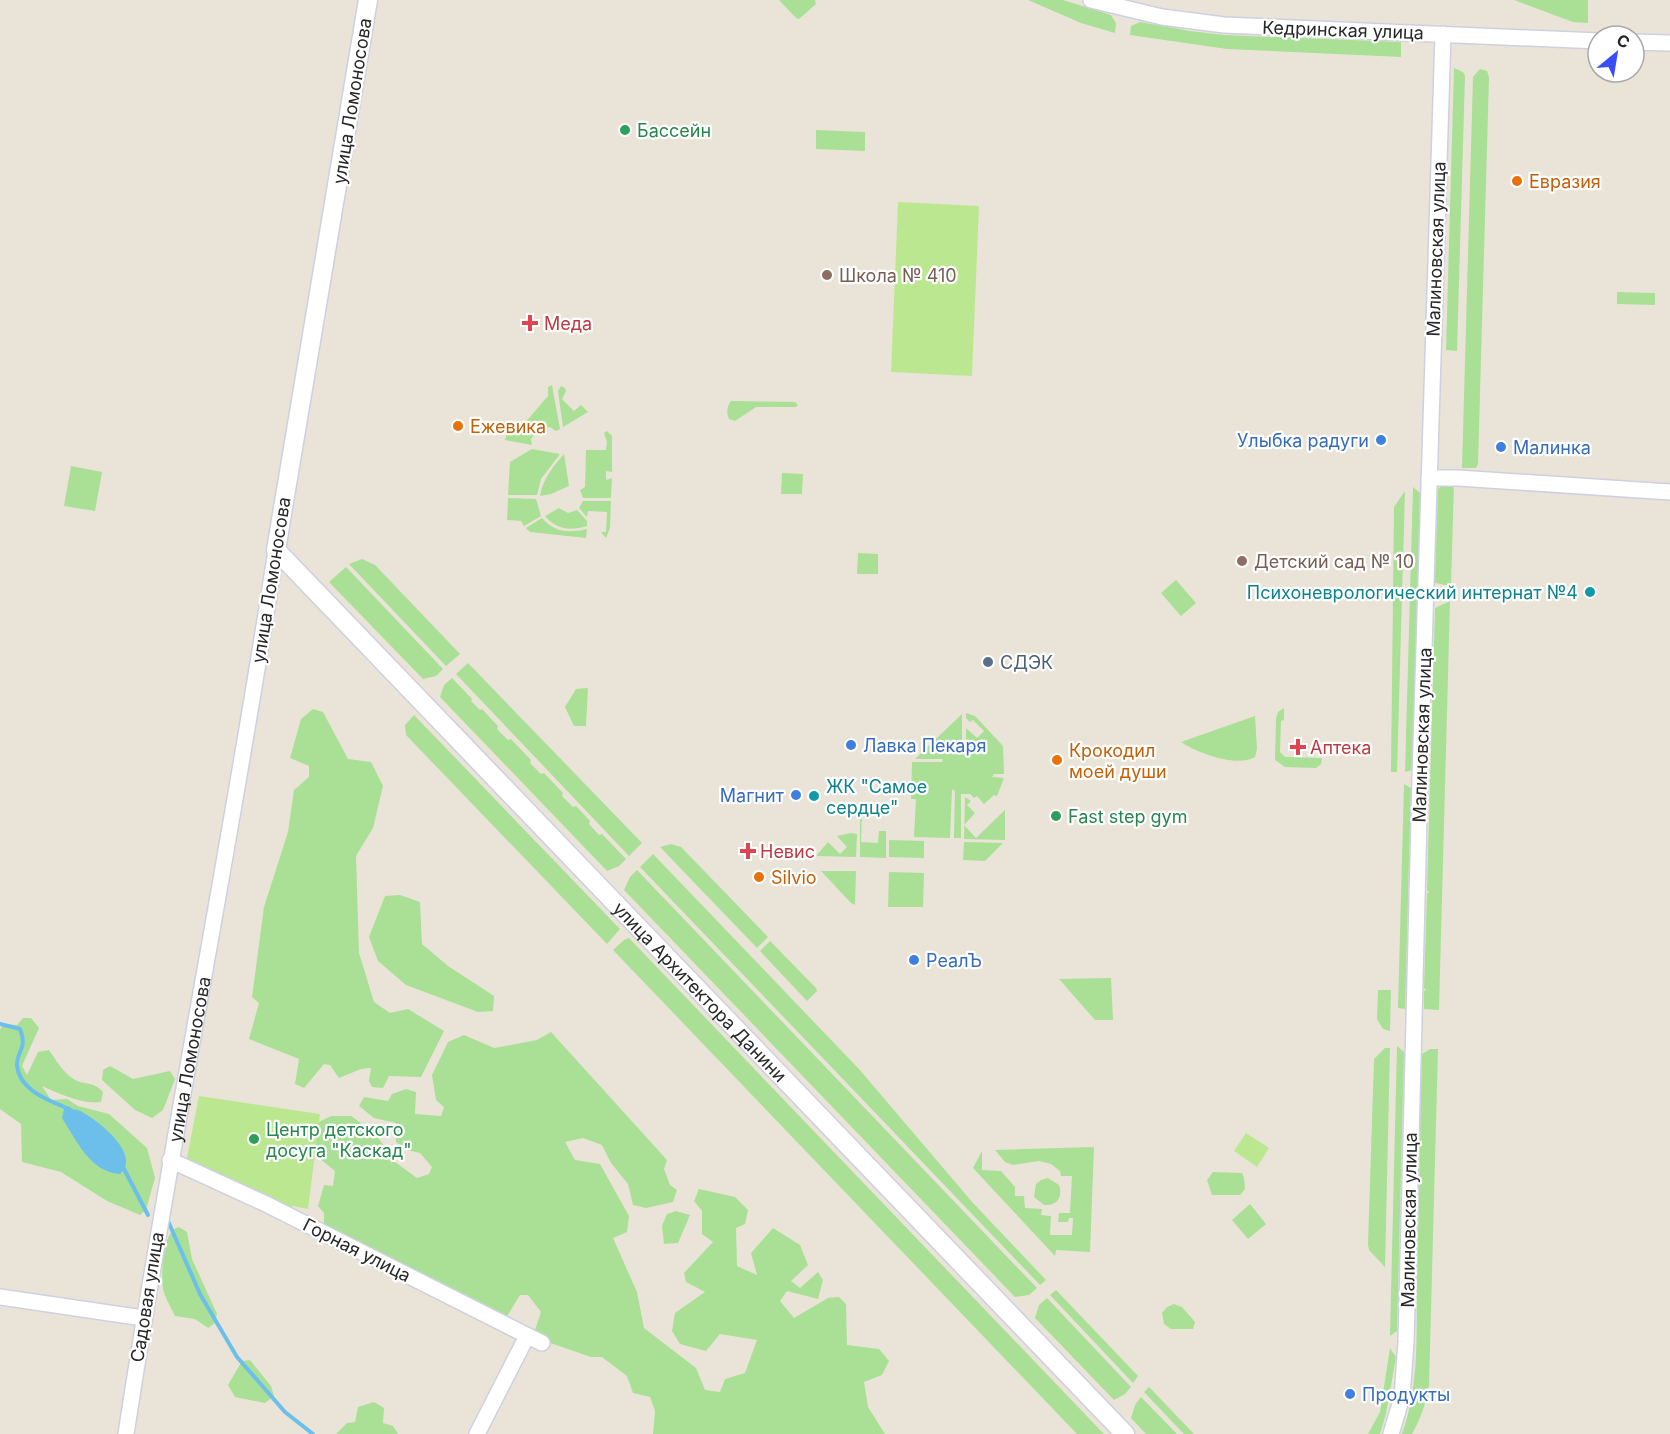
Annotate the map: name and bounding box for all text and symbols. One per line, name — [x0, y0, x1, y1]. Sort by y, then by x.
street label: улица Ломоносова — [328, 16, 376, 186]
street label: Кедринская улица — [1262, 17, 1424, 43]
north arrow — [1586, 24, 1646, 84]
text: С — [1613, 29, 1634, 53]
place label: Бассейн — [637, 120, 711, 141]
marker: Бассейн — [618, 123, 632, 137]
street label: Малиновская улица — [1422, 161, 1450, 337]
place label: Евразия — [1529, 171, 1601, 192]
marker: Евразия — [1510, 174, 1524, 188]
place label: Школа № 410 — [839, 265, 957, 286]
marker: Школа № 410 — [820, 268, 834, 282]
place label: Меда — [544, 313, 592, 334]
marker: Меда — [521, 314, 539, 332]
place label: Ежевика — [470, 416, 546, 437]
marker: Ежевика — [451, 419, 465, 433]
place label: Улыбка радуги — [1237, 430, 1369, 451]
marker: Улыбка радуги — [1374, 433, 1388, 447]
place label: Малинка — [1513, 437, 1591, 458]
marker: Малинка — [1494, 440, 1508, 454]
street label: улица Ломоносова — [247, 495, 295, 665]
place label: Детский сад № 10 — [1254, 551, 1414, 572]
marker: Детский сад № 10 — [1235, 554, 1249, 568]
place label: Психоневрологический интернат №4 — [1247, 582, 1578, 603]
marker: Психоневрологический интернат №4 — [1583, 585, 1597, 599]
street label: Малиновская улица — [1408, 647, 1436, 823]
place label: СДЭК — [1000, 652, 1053, 673]
marker: СДЭК — [981, 655, 995, 669]
place label: Лавка Пекаря — [863, 735, 986, 756]
place label: Аптека — [1310, 737, 1371, 758]
marker: Лавка Пекаря — [844, 738, 858, 752]
place label: Крокодил моей души — [1069, 740, 1167, 782]
marker: Аптека — [1291, 740, 1305, 754]
marker: Крокодил моей души — [1050, 753, 1064, 767]
place label: ЖК "Самое сердце" — [826, 776, 927, 818]
place label: Магнит — [720, 785, 785, 806]
marker: Магнит — [789, 788, 803, 802]
marker: ЖК "Самое сердце" — [807, 789, 821, 803]
place label: Fast step gym — [1068, 806, 1187, 827]
marker: Fast step gym — [1049, 809, 1063, 823]
place label: Невис — [760, 841, 815, 862]
marker: Невис — [741, 844, 755, 858]
place label: Silvio — [771, 867, 817, 888]
marker: Silvio — [752, 870, 766, 884]
street label: улица Архитектора Данини — [609, 898, 791, 1086]
place label: РеалЪ — [926, 950, 982, 971]
marker: РеалЪ — [907, 953, 921, 967]
street label: улица Ломоносова — [164, 975, 214, 1144]
place label: Центр детского досуга "Каскад" — [266, 1119, 412, 1161]
marker: Центр детского досуга "Каскад" — [247, 1132, 261, 1146]
street label: Малиновская улица — [1397, 1132, 1421, 1308]
street label: Горная улица — [300, 1214, 414, 1286]
street label: Садовая улица — [126, 1230, 168, 1364]
place label: Продукты — [1362, 1384, 1450, 1405]
marker: Продукты — [1343, 1387, 1357, 1401]

